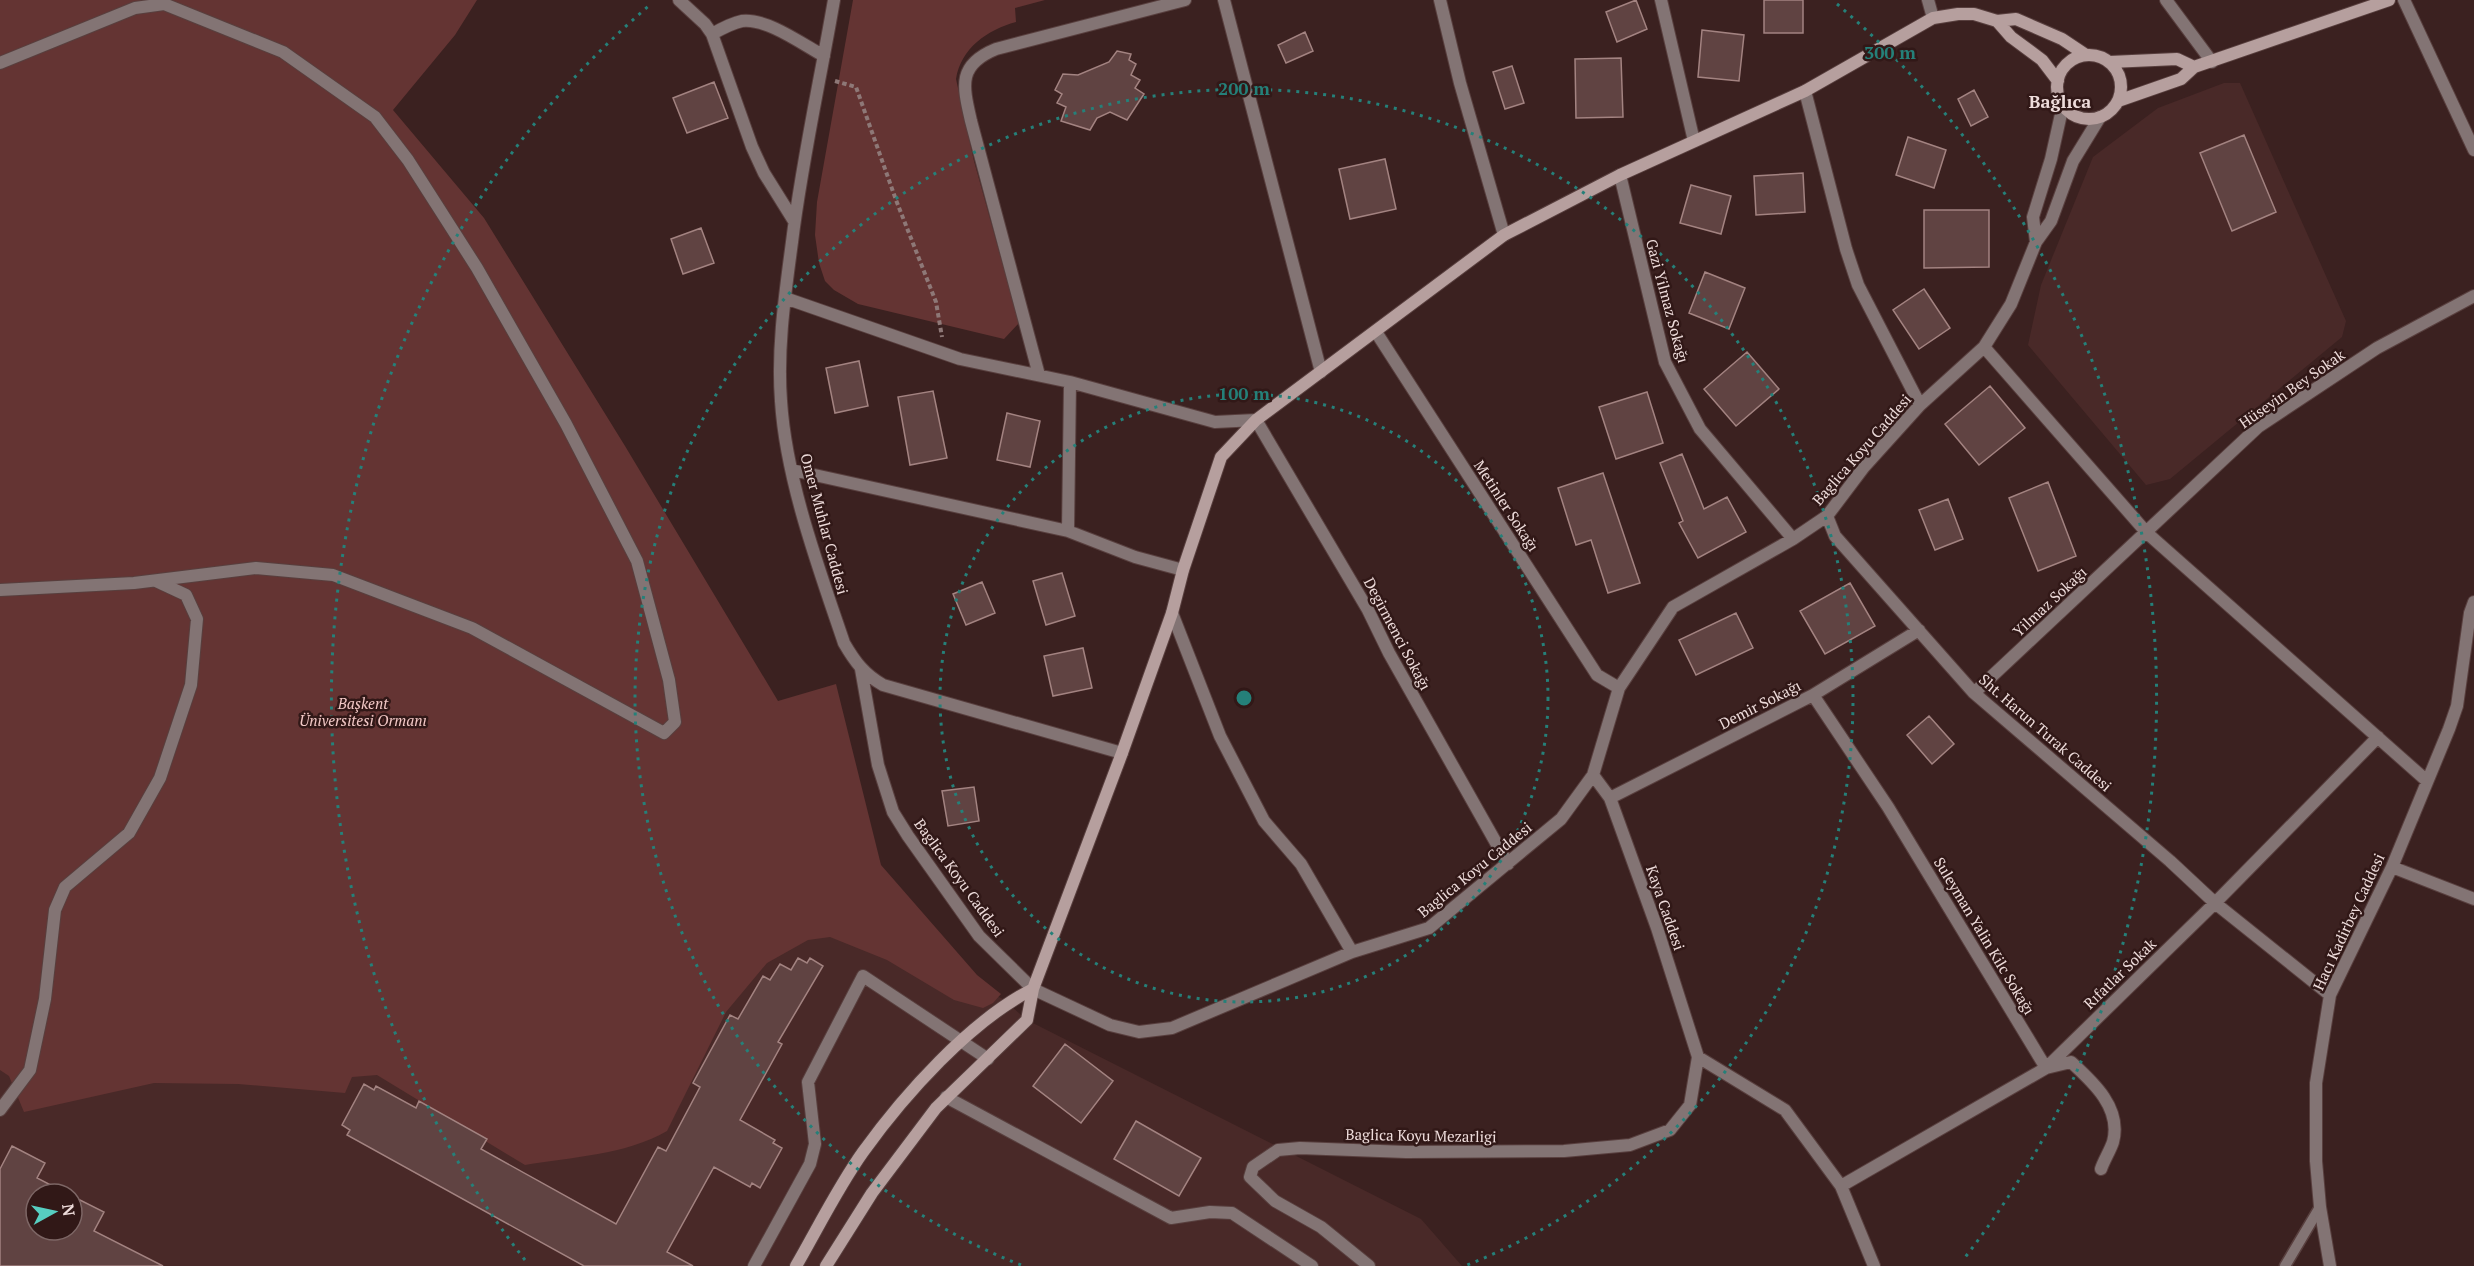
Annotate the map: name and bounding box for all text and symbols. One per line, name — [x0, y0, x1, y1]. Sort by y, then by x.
text: 300 m — [1864, 40, 1916, 64]
text: 200 m — [1218, 76, 1270, 100]
district label: Bağlıca — [2029, 89, 2091, 113]
street label: Gazi Yilmaz Sokağı — [1642, 237, 1694, 365]
street label: Hüseyin Bey Sokak — [2234, 344, 2349, 432]
text: 100 m — [1218, 381, 1270, 405]
street label: Baglica Koyu Caddesi — [1807, 389, 1915, 509]
street label: Omer Muhlar Caddesi — [796, 451, 853, 597]
street label: Metinler Sokağı — [1470, 456, 1544, 555]
street label: Yilmaz Sokağı — [2008, 562, 2091, 641]
street label: Degirmenci Sokağı — [1360, 574, 1436, 693]
street label: Sht. Harun Turak Caddesi — [1975, 669, 2116, 795]
street label: Demir Sokağı — [1715, 675, 1804, 733]
centre of rings — [1234, 688, 1254, 708]
park label: Başkent Üniversitesi Ormanı — [299, 693, 427, 730]
street label: Baglica Koyu Caddesi — [910, 814, 1009, 940]
street label: Baglica Koyu Caddesi — [1413, 817, 1536, 921]
street label: Hacı Kadirbey Caddesi — [2308, 850, 2389, 993]
street label: Suleyman Yalin Kilc Sokağı — [1930, 853, 2040, 1018]
street label: Kaya Caddesi — [1642, 863, 1690, 953]
street label: Rıfatlar Sokak — [2079, 934, 2160, 1013]
street label: Baglica Koyu Mezarligi — [1345, 1124, 1497, 1146]
north arrow — [24, 1182, 84, 1242]
text: N — [57, 1202, 81, 1217]

